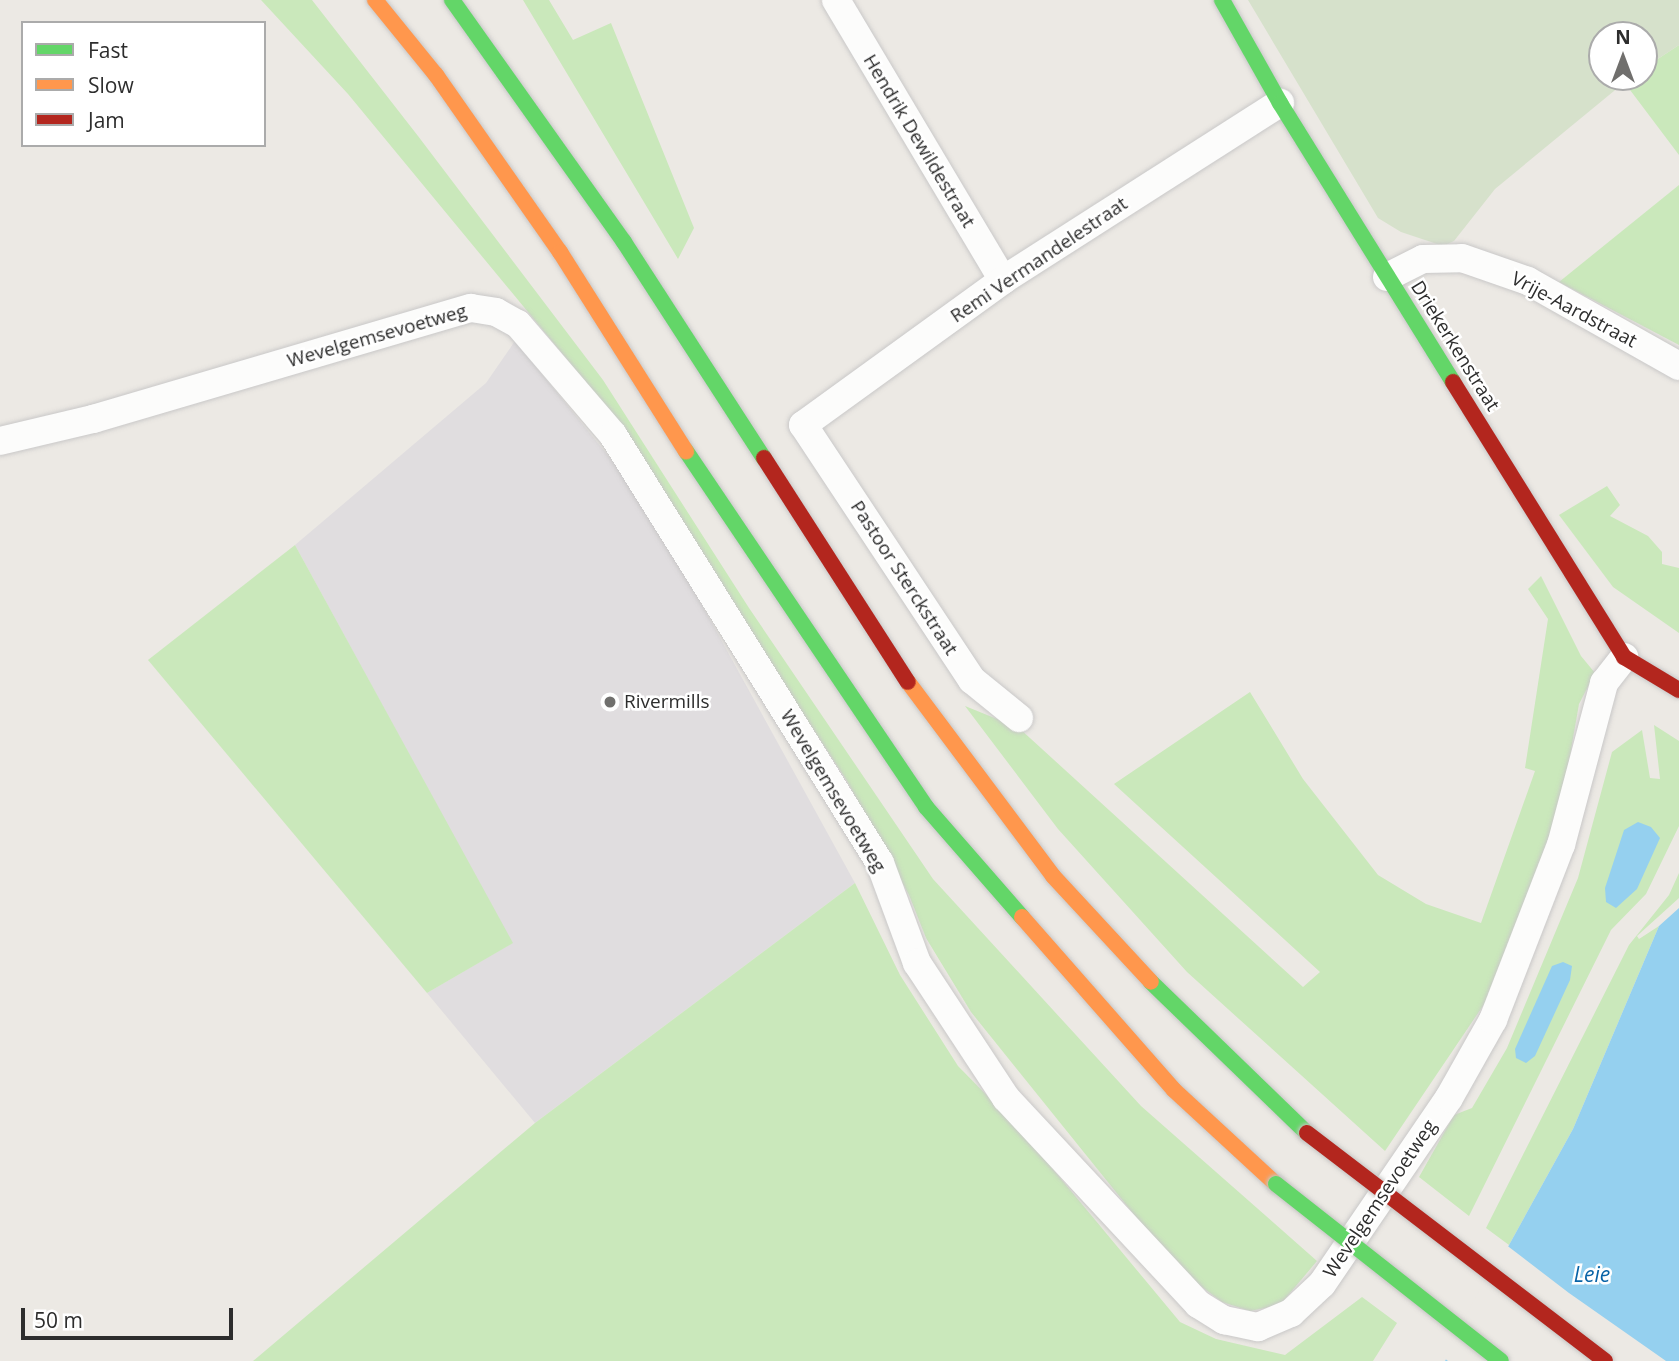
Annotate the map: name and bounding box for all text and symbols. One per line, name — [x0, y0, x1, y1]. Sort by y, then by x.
legend — [21, 21, 266, 147]
north arrow — [1588, 21, 1658, 91]
text: N — [1615, 24, 1631, 50]
text: Fast — [88, 36, 128, 64]
street label: Hendrik Dewildestraat — [858, 50, 980, 232]
text: Slow — [88, 71, 134, 99]
text: Jam — [88, 106, 125, 134]
street label: Remi Vermandelestraat — [946, 192, 1132, 328]
street label: Vrije-Aardstraat — [1507, 267, 1641, 353]
street label: Driekerkenstraat — [1406, 277, 1504, 415]
street label: Wevelgemsevoetweg — [285, 299, 469, 373]
street label: Pastoor Sterckstraat — [846, 496, 962, 660]
place label: Rivermills — [624, 691, 709, 713]
marker: Rivermills — [602, 694, 618, 710]
street label: Wevelgemsevoetweg — [775, 706, 891, 876]
street label: Wevelgemsevoetweg — [1319, 1116, 1441, 1282]
water label: Leie — [1574, 1261, 1610, 1287]
scale bar — [24, 1294, 236, 1338]
text: 50 m — [34, 1306, 83, 1334]

